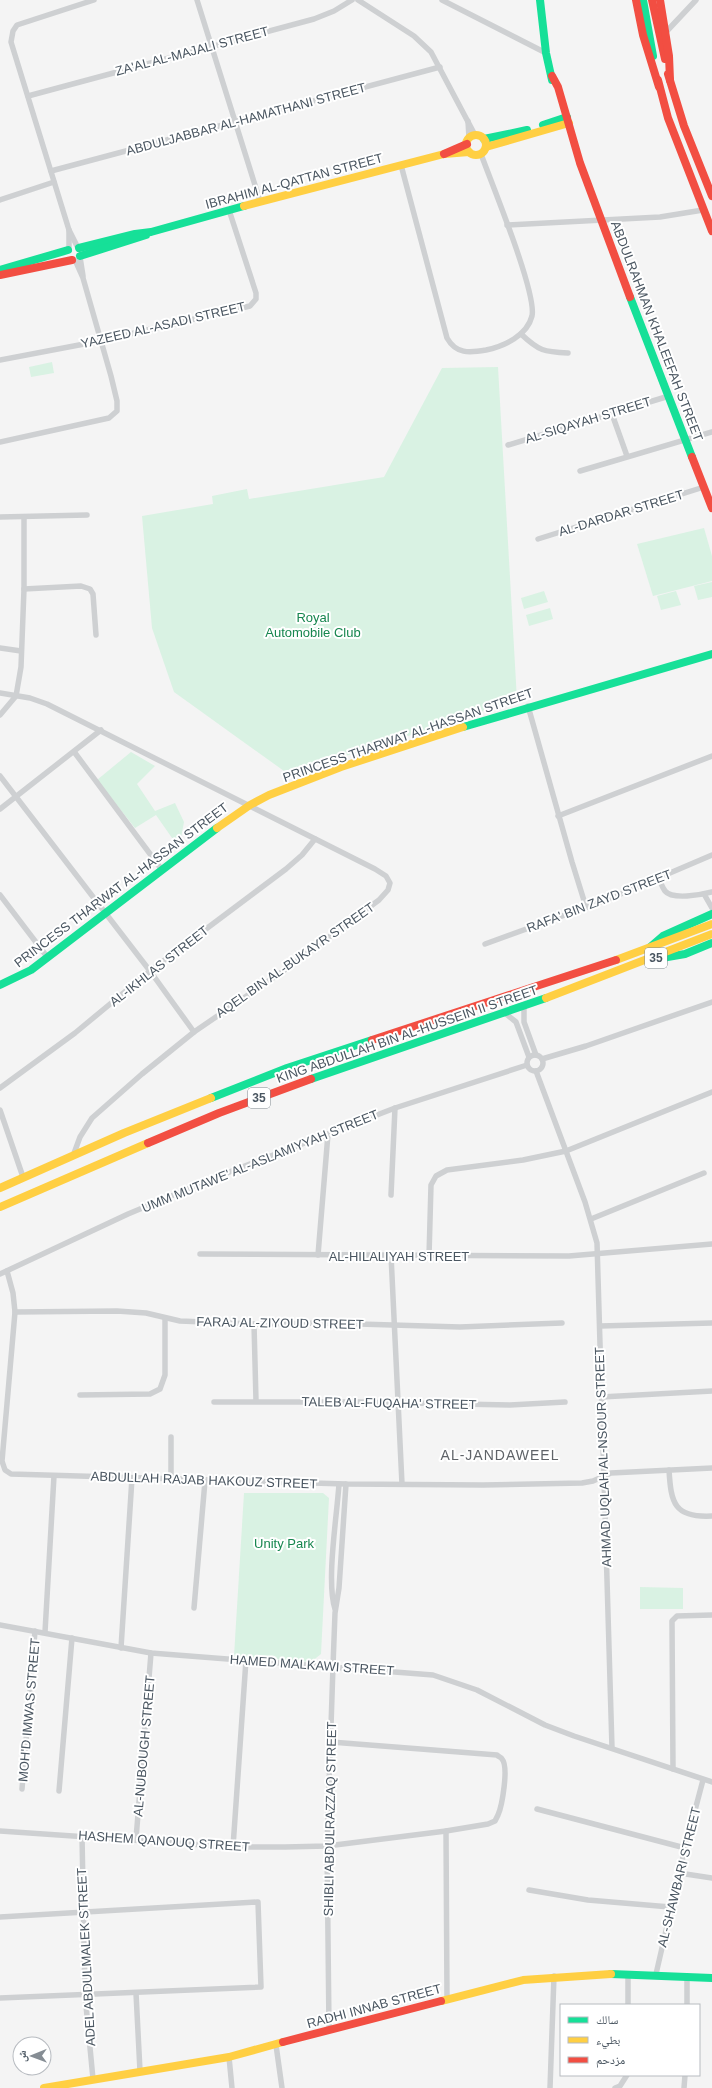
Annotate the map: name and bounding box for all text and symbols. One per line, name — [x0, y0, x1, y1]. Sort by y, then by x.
street label: ZA'AL AL-MAJALI STREET — [114, 23, 270, 79]
street label: ABDULJABBAR AL-HAMATHANI STREET — [125, 80, 368, 158]
street label: IBRAHIM AL-QATTAN STREET — [204, 150, 384, 212]
street label: ABDULRAHMAN KHALEEFAH STREET — [608, 219, 706, 443]
street label: YAZEED AL-ASADI STREET — [79, 299, 247, 351]
street label: AL-SIQAYAH STREET — [523, 394, 653, 446]
street label: AL-DARDAR STREET — [557, 487, 685, 539]
park label: Royal Automobile Club — [265, 610, 361, 640]
street label: PRINCESS THARWAT AL-HASSAN STREET — [281, 685, 535, 785]
street label: PRINCESS THARWAT AL-HASSAN STREET — [11, 800, 231, 970]
street label: RAFA' BIN ZAYD STREET — [524, 866, 674, 936]
street label: AQEL BIN AL-BUKAYR STREET — [213, 899, 377, 1021]
street label: AL-IKHLAS STREET — [107, 923, 211, 1009]
road number: 35 — [645, 948, 667, 968]
street label: KING ABDULLAH BIN AL-HUSSEIN II STREET — [274, 982, 540, 1086]
road number: 35 — [248, 1088, 270, 1108]
street label: UMM MUTAWE' AL-ASLAMIYYAH STREET — [140, 1107, 380, 1215]
street label: AL-HILALIYAH STREET — [329, 1249, 469, 1264]
street label: FARAJ AL-ZIYOUD STREET — [196, 1314, 364, 1332]
street label: AHMAD UQLAH AL-NSOUR STREET — [592, 1347, 614, 1567]
street label: TALEB AL-FUQAHA' STREET — [301, 1394, 477, 1412]
district label: AL-JANDAWEEL — [441, 1447, 559, 1463]
street label: ABDULLAH RAJAB HAKOUZ STREET — [90, 1469, 318, 1491]
park label: Unity Park — [254, 1536, 314, 1551]
street label: MOH'D IMWAS STREET — [15, 1637, 43, 1783]
street label: HAMED MALKAWI STREET — [229, 1652, 395, 1678]
street label: AL-NUBOUGH STREET — [130, 1675, 158, 1817]
street label: SHIBLI ABDULRAZZAQ STREET — [321, 1721, 339, 1917]
street label: AL-SHAWBARI STREET — [654, 1805, 704, 1949]
street label: HASHEM QANOUQ STREET — [78, 1828, 250, 1854]
street label: ADEL ABDULMALEK STREET — [74, 1867, 98, 2047]
street label: RADHI INNAB STREET — [305, 1981, 443, 2031]
legend — [560, 2004, 700, 2076]
text: سالك — [596, 2013, 618, 2027]
text: بطيء — [596, 2033, 620, 2050]
north arrow — [12, 2036, 52, 2076]
text: ش — [16, 2050, 30, 2062]
text: مزدحم — [596, 2053, 625, 2068]

